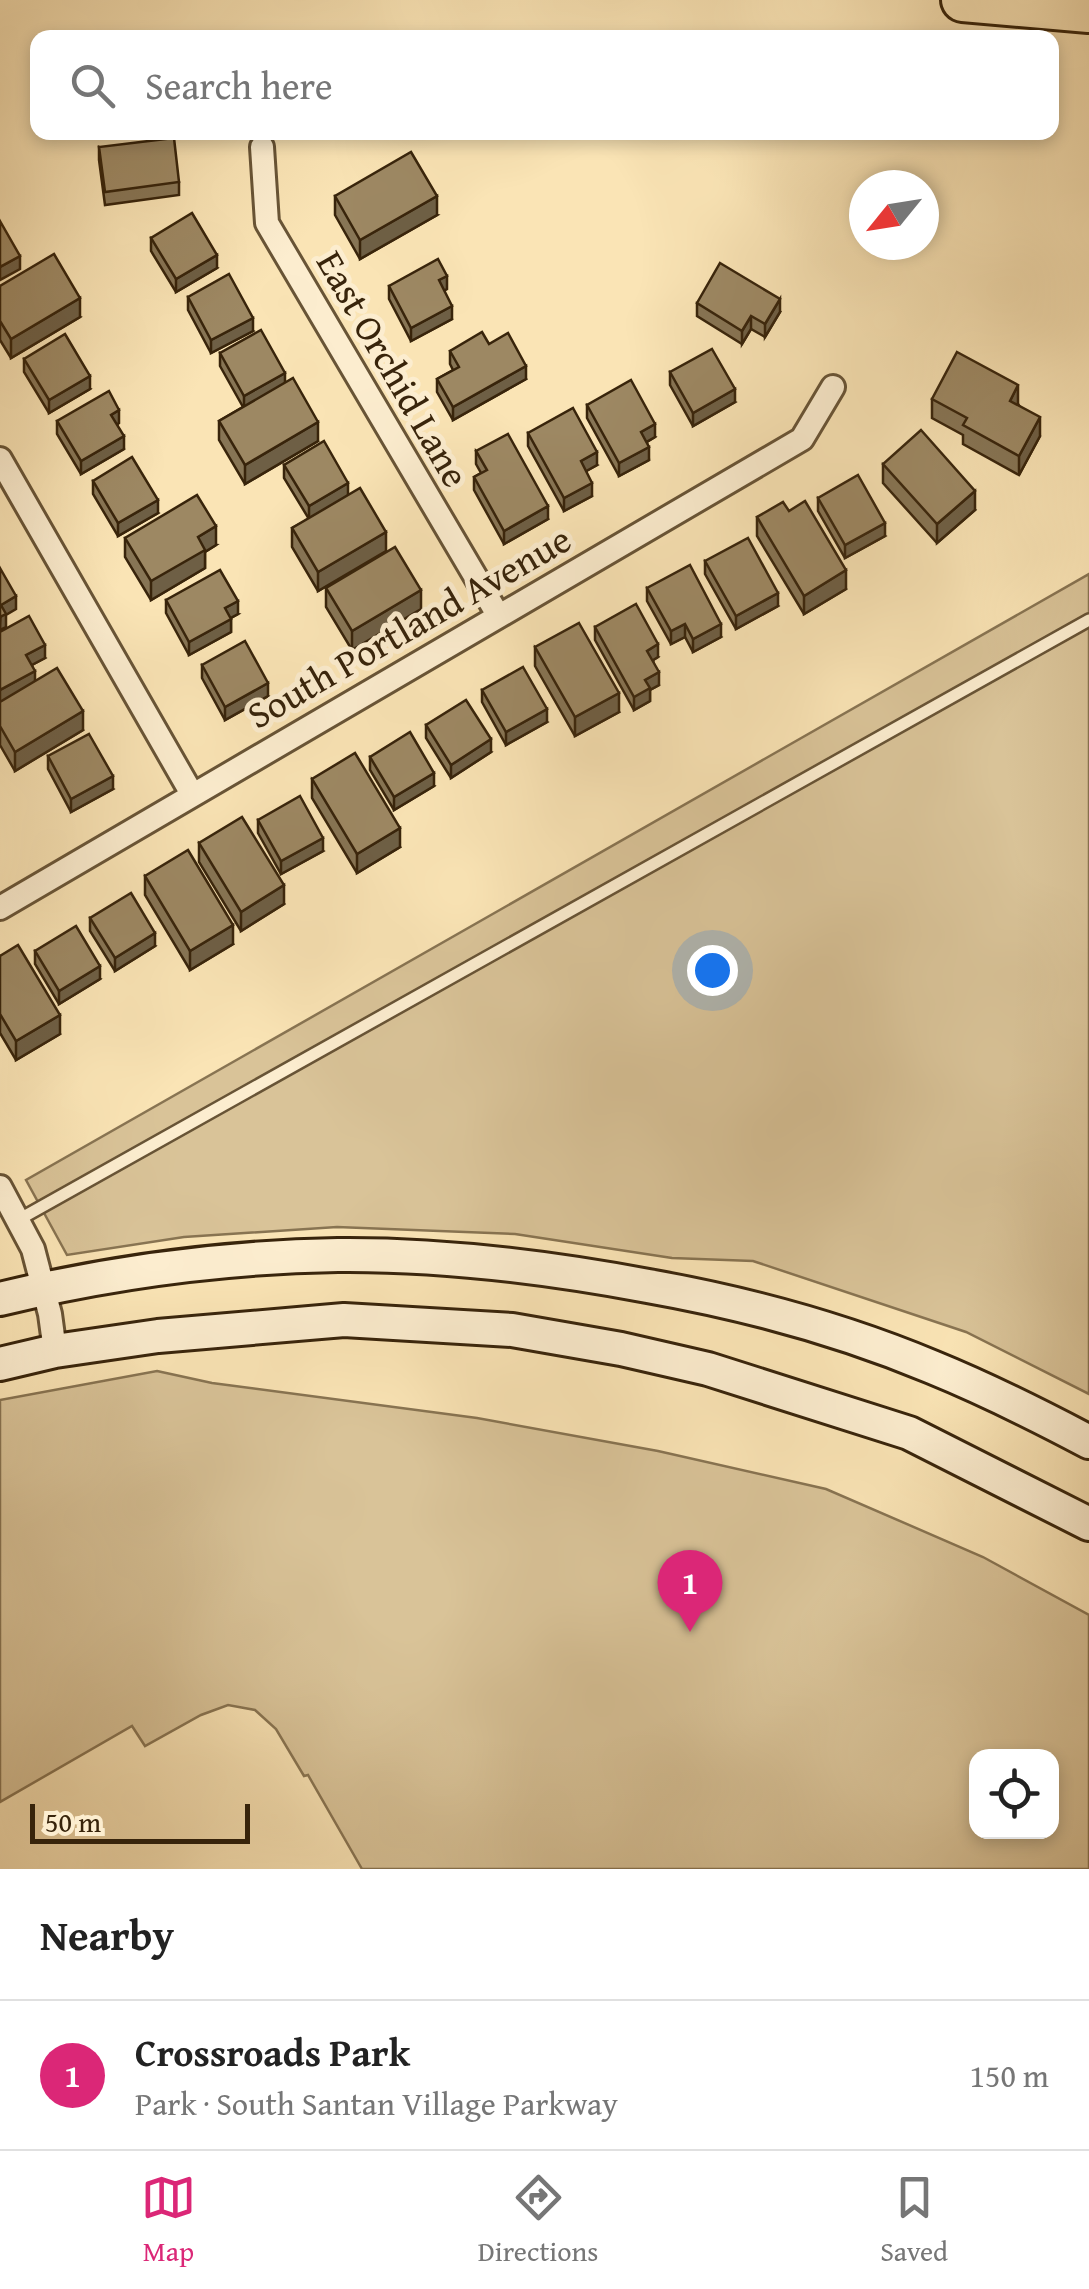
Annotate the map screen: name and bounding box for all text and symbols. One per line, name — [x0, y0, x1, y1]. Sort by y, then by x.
search box — [30, 30, 1059, 140]
text: Search here — [145, 57, 333, 113]
icon: search — [65, 58, 120, 113]
north arrow — [849, 170, 939, 260]
street label: East Orchid Lane — [303, 240, 484, 497]
street label: South Portland Avenue — [236, 510, 581, 742]
your location — [687, 945, 738, 996]
pin: 1 — [658, 1550, 722, 1632]
map controls — [969, 1749, 1059, 1839]
button: locate — [969, 1749, 1059, 1839]
scale bar — [30, 1799, 250, 1844]
text: 50 m — [45, 1801, 101, 1842]
text: Nearby — [40, 1904, 174, 1965]
text: Crossroads Park — [135, 2024, 410, 2080]
text: 1 — [64, 2052, 81, 2099]
text: 150 m — [970, 2052, 1049, 2099]
text: Park · South Santan Village Parkway — [135, 2080, 618, 2127]
tab: Map — [141, 2170, 196, 2271]
tab: Directions — [478, 2170, 598, 2271]
tab: Saved — [880, 2170, 948, 2271]

